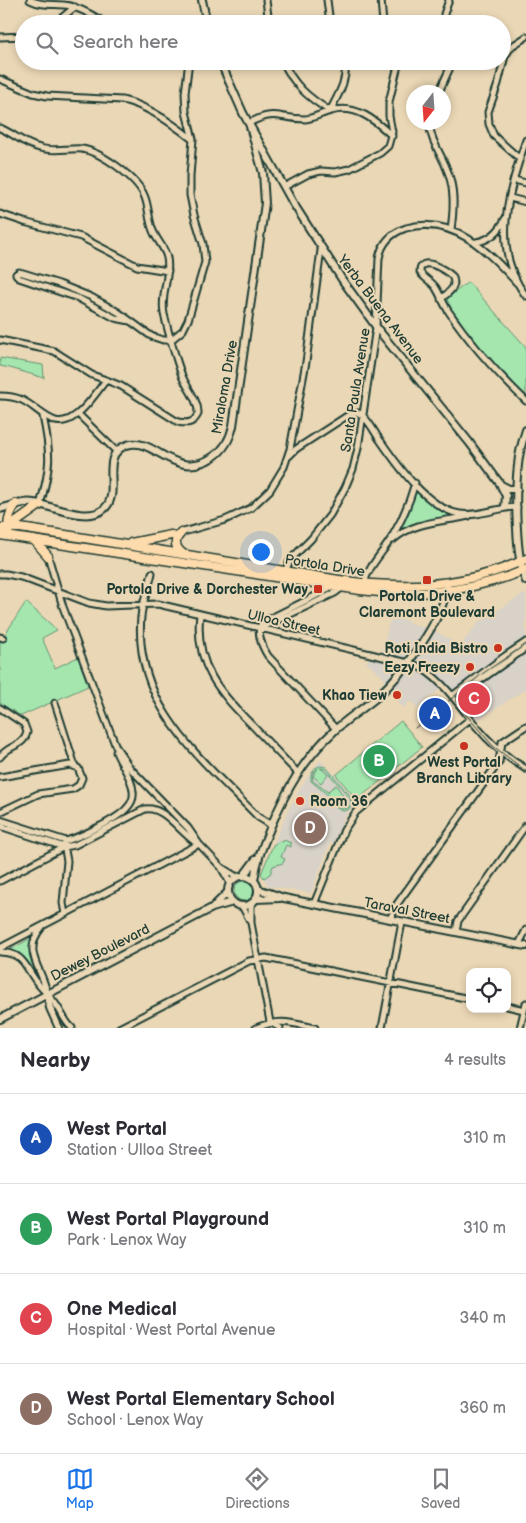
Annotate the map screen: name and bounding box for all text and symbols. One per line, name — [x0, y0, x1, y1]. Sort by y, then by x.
search box — [15, 15, 511, 70]
icon: search — [33, 29, 61, 57]
text: Search here — [73, 31, 178, 54]
north arrow — [406, 85, 451, 130]
street label: Yerba Buena Avenue — [333, 251, 427, 367]
street label: Santa Paula Avenue — [337, 327, 374, 453]
street label: Miraloma Drive — [208, 339, 241, 435]
your location — [248, 539, 274, 565]
street label: Portola Drive — [284, 551, 366, 580]
marker: Portola Drive & Claremont Boulevard — [421, 574, 433, 586]
place label: Portola Drive & Dorchester Way — [106, 581, 309, 598]
marker: Portola Drive & Dorchester Way — [312, 583, 324, 595]
place label: Portola Drive & Claremont Boulevard — [359, 588, 495, 621]
street label: Ulloa Street — [246, 606, 323, 639]
place label: Roti India Bistro — [384, 640, 488, 657]
marker: Roti India Bistro — [492, 642, 504, 654]
place label: Eezy Freezy — [384, 659, 461, 676]
marker: Eezy Freezy — [464, 661, 476, 673]
pin: C — [458, 680, 490, 718]
place label: Khao Tiew — [322, 687, 388, 704]
marker: Khao Tiew — [391, 689, 403, 701]
pin: A — [419, 695, 451, 733]
marker: West Portal Branch Library — [458, 740, 470, 752]
pin: B — [363, 742, 395, 780]
place label: West Portal Branch Library — [416, 754, 512, 787]
place label: Room 36 — [310, 793, 368, 810]
marker: Room 36 — [294, 795, 306, 807]
pin: D — [294, 809, 326, 847]
street label: Taraval Street — [363, 894, 452, 927]
street label: Dewey Boulevard — [48, 920, 153, 985]
map controls — [466, 968, 511, 1013]
button: locate — [466, 968, 511, 1013]
text: Nearby — [20, 1048, 90, 1073]
text: 4 results — [444, 1051, 506, 1070]
text: West Portal — [67, 1118, 167, 1141]
text: A — [31, 1129, 41, 1148]
text: 310 m — [463, 1129, 506, 1148]
text: Station · Ulloa Street — [67, 1141, 212, 1160]
text: West Portal Playground — [67, 1208, 269, 1231]
text: B — [30, 1219, 42, 1238]
text: 310 m — [463, 1219, 506, 1238]
text: Park · Lenox Way — [67, 1231, 186, 1250]
text: One Medical — [67, 1298, 177, 1321]
text: C — [30, 1309, 42, 1328]
text: 340 m — [459, 1309, 506, 1328]
text: Hospital · West Portal Avenue — [67, 1321, 275, 1340]
text: West Portal Elementary School — [67, 1388, 335, 1411]
text: D — [30, 1399, 42, 1418]
text: 360 m — [459, 1399, 506, 1418]
text: School · Lenox Way — [67, 1411, 203, 1430]
tab: Map — [66, 1465, 94, 1512]
tab: Directions — [225, 1465, 290, 1512]
tab: Saved — [421, 1465, 460, 1512]

